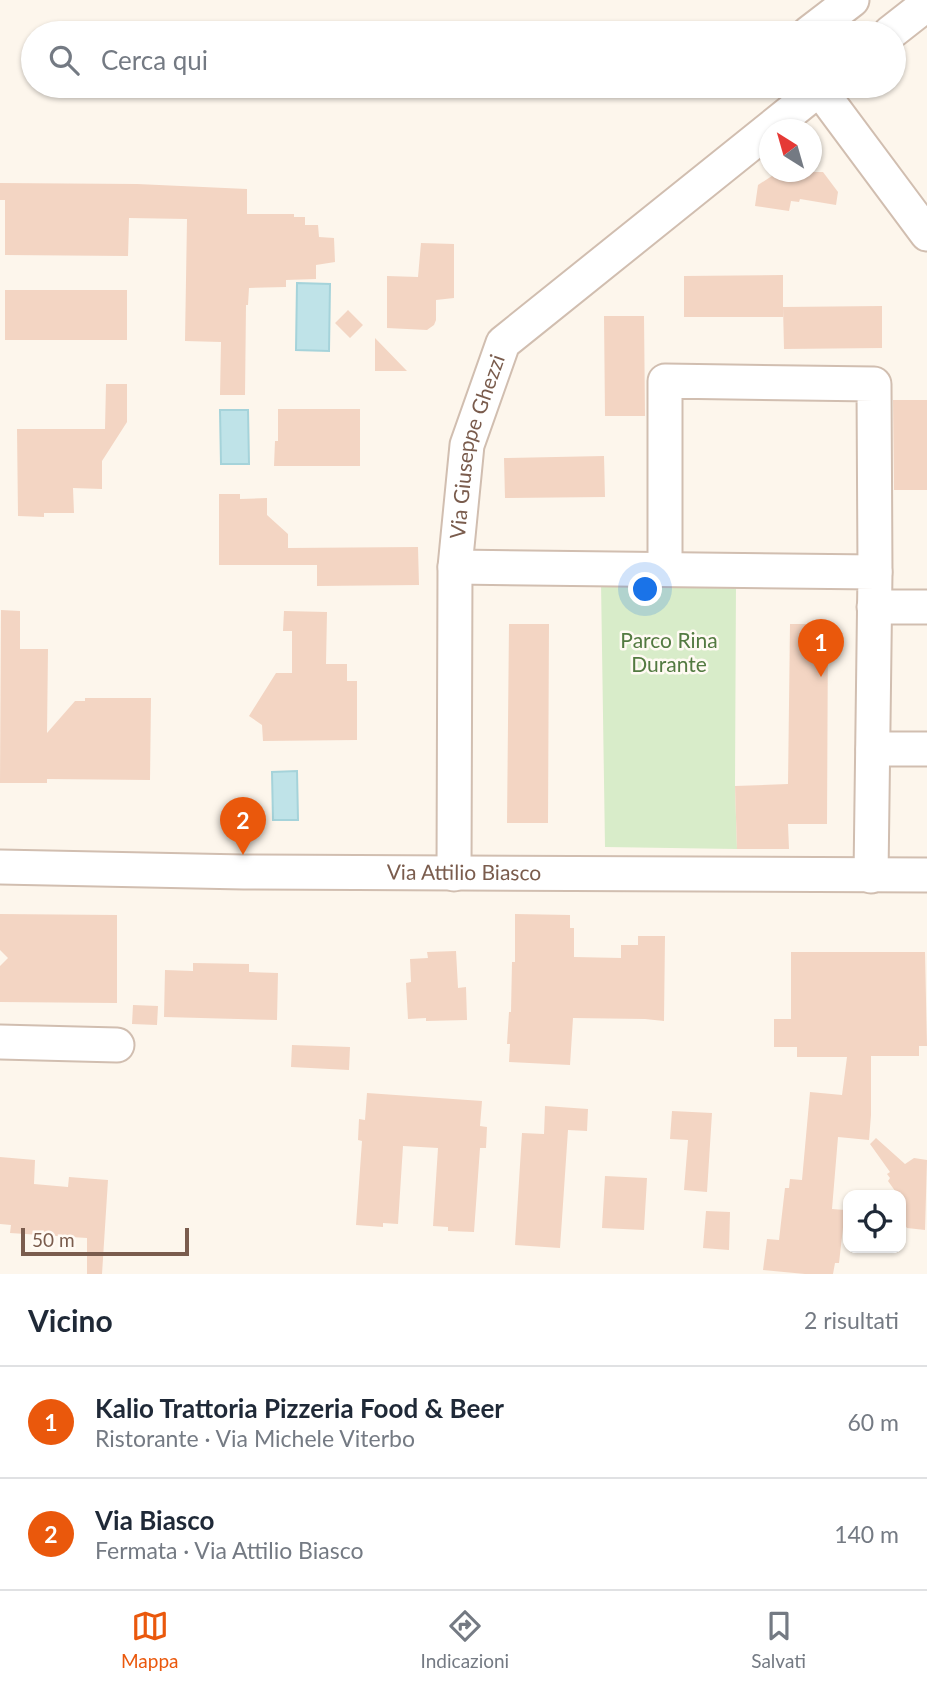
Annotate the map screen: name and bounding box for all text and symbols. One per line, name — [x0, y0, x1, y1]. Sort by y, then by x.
search box — [21, 21, 906, 98]
icon: search — [45, 41, 83, 79]
text: Cerca qui — [101, 44, 208, 76]
north arrow — [759, 119, 822, 182]
street label: Via Giuseppe Ghezzi — [444, 351, 509, 540]
your location — [628, 572, 662, 606]
pin: 1 — [798, 619, 844, 677]
park label: Parco Rina Durante — [620, 627, 718, 676]
pin: 2 — [220, 797, 266, 855]
street label: Via Attilio Biasco — [387, 859, 541, 884]
map controls — [843, 1190, 906, 1253]
button: locate — [843, 1190, 906, 1253]
scale bar — [21, 1225, 189, 1257]
text: 50 m — [32, 1228, 75, 1251]
text: Vicino — [28, 1302, 113, 1338]
text: 2 risultati — [804, 1306, 899, 1334]
text: Kalio Trattoria Pizzeria Food & Beer — [95, 1392, 504, 1424]
text: 1 — [44, 1408, 58, 1436]
text: 60 m — [848, 1408, 899, 1436]
text: Ristorante · Via Michele Viterbo — [95, 1424, 415, 1452]
text: Via Biasco — [95, 1504, 215, 1536]
text: 2 — [44, 1520, 58, 1548]
text: 140 m — [834, 1520, 899, 1548]
text: Fermata · Via Attilio Biasco — [95, 1536, 363, 1564]
tab: Mappa — [121, 1607, 179, 1672]
tab: Indicazioni — [421, 1607, 509, 1672]
tab: Salvati — [751, 1607, 806, 1672]

